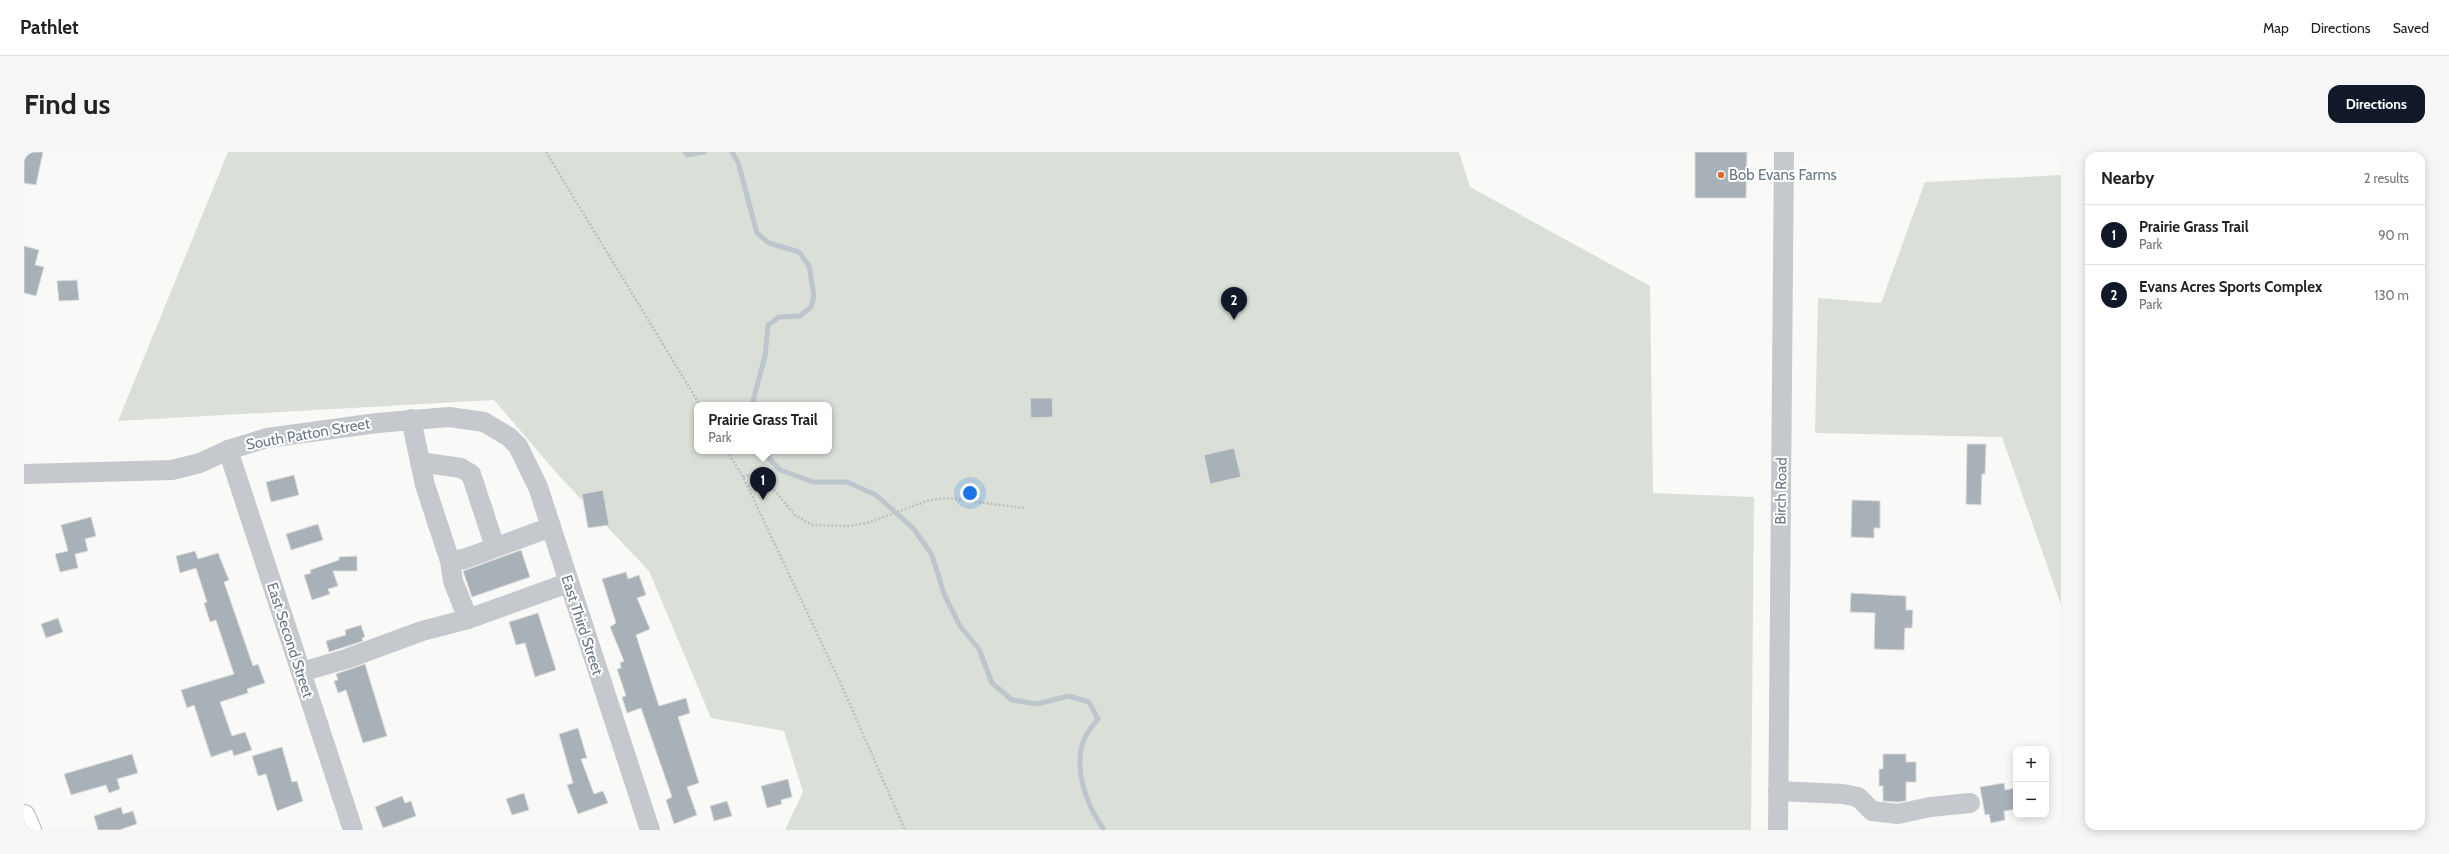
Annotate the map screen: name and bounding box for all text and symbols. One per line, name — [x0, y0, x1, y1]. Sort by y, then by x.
text: Pathlet — [20, 16, 79, 39]
text: Map — [2263, 19, 2289, 37]
text: Directions — [2311, 19, 2371, 37]
text: Saved — [2393, 19, 2429, 37]
button: Directions — [2328, 85, 2425, 123]
text: Find us — [24, 87, 110, 121]
place label: Bob Evans Farms — [1729, 166, 1837, 184]
text: Nearby — [2101, 168, 2154, 188]
marker: Bob Evans Farms — [1716, 170, 1726, 180]
text: 2 results — [2364, 170, 2409, 186]
text: Prairie Grass Trail — [2139, 218, 2249, 236]
text: 1 — [2112, 227, 2116, 243]
text: 90 m — [2378, 227, 2409, 243]
text: Park — [2139, 236, 2162, 252]
text: Evans Acres Sports Complex — [2139, 278, 2322, 296]
pin: 2 — [1221, 287, 1247, 320]
text: 2 — [2111, 287, 2117, 303]
text: 130 m — [2374, 287, 2409, 303]
text: Park — [2139, 296, 2162, 312]
popup — [694, 402, 832, 454]
text: Prairie Grass Trail — [708, 411, 818, 429]
street label: South Patton Street — [245, 414, 371, 454]
text: Park — [708, 429, 732, 445]
street label: Birch Road — [1771, 457, 1791, 525]
pin: 1 — [750, 467, 776, 500]
your location — [960, 483, 980, 503]
street label: East Third Street — [557, 573, 607, 677]
street label: East Second Street — [263, 580, 317, 700]
map controls — [2013, 746, 2049, 818]
button: + — [2013, 746, 2049, 782]
button: − — [2013, 782, 2049, 818]

